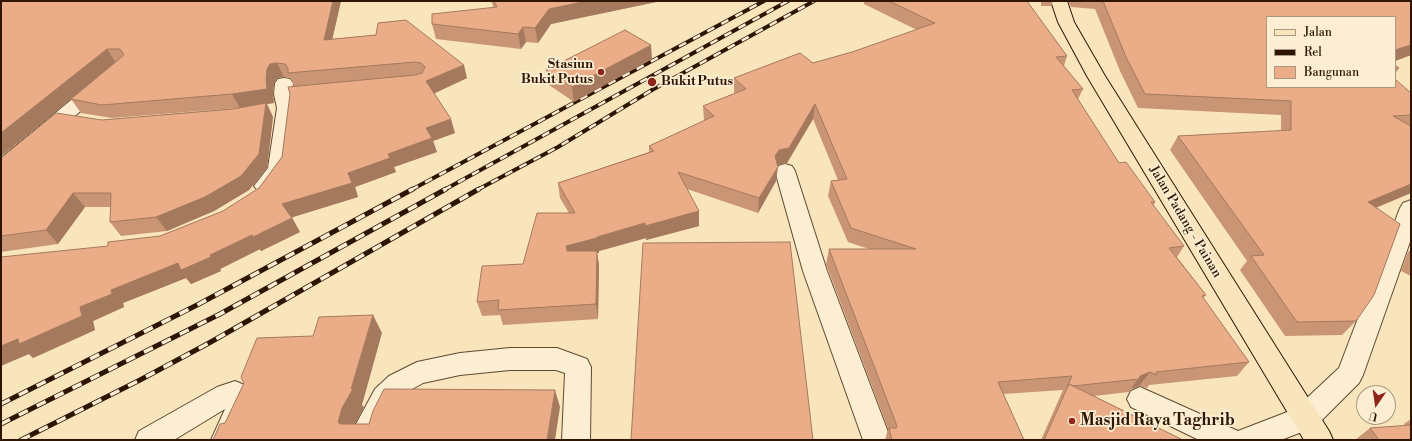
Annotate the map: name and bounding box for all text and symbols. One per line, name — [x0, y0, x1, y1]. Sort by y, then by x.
legend — [1266, 16, 1396, 88]
text: Jalan — [1304, 25, 1332, 40]
text: Rel — [1304, 45, 1322, 60]
place label: Stasiun Bukit Putus — [521, 57, 593, 88]
text: Bangunan — [1304, 65, 1359, 80]
marker: Stasiun Bukit Putus — [596, 67, 606, 77]
place label: Bukit Putus — [661, 74, 733, 90]
marker: Bukit Putus — [646, 76, 658, 88]
street label: Jalan Padang - Painan — [1145, 163, 1225, 281]
north arrow — [1356, 385, 1396, 425]
text: U — [1368, 408, 1379, 423]
place label: Masjid Raya Taghrib — [1080, 411, 1235, 431]
marker: Masjid Raya Taghrib — [1067, 416, 1077, 426]

